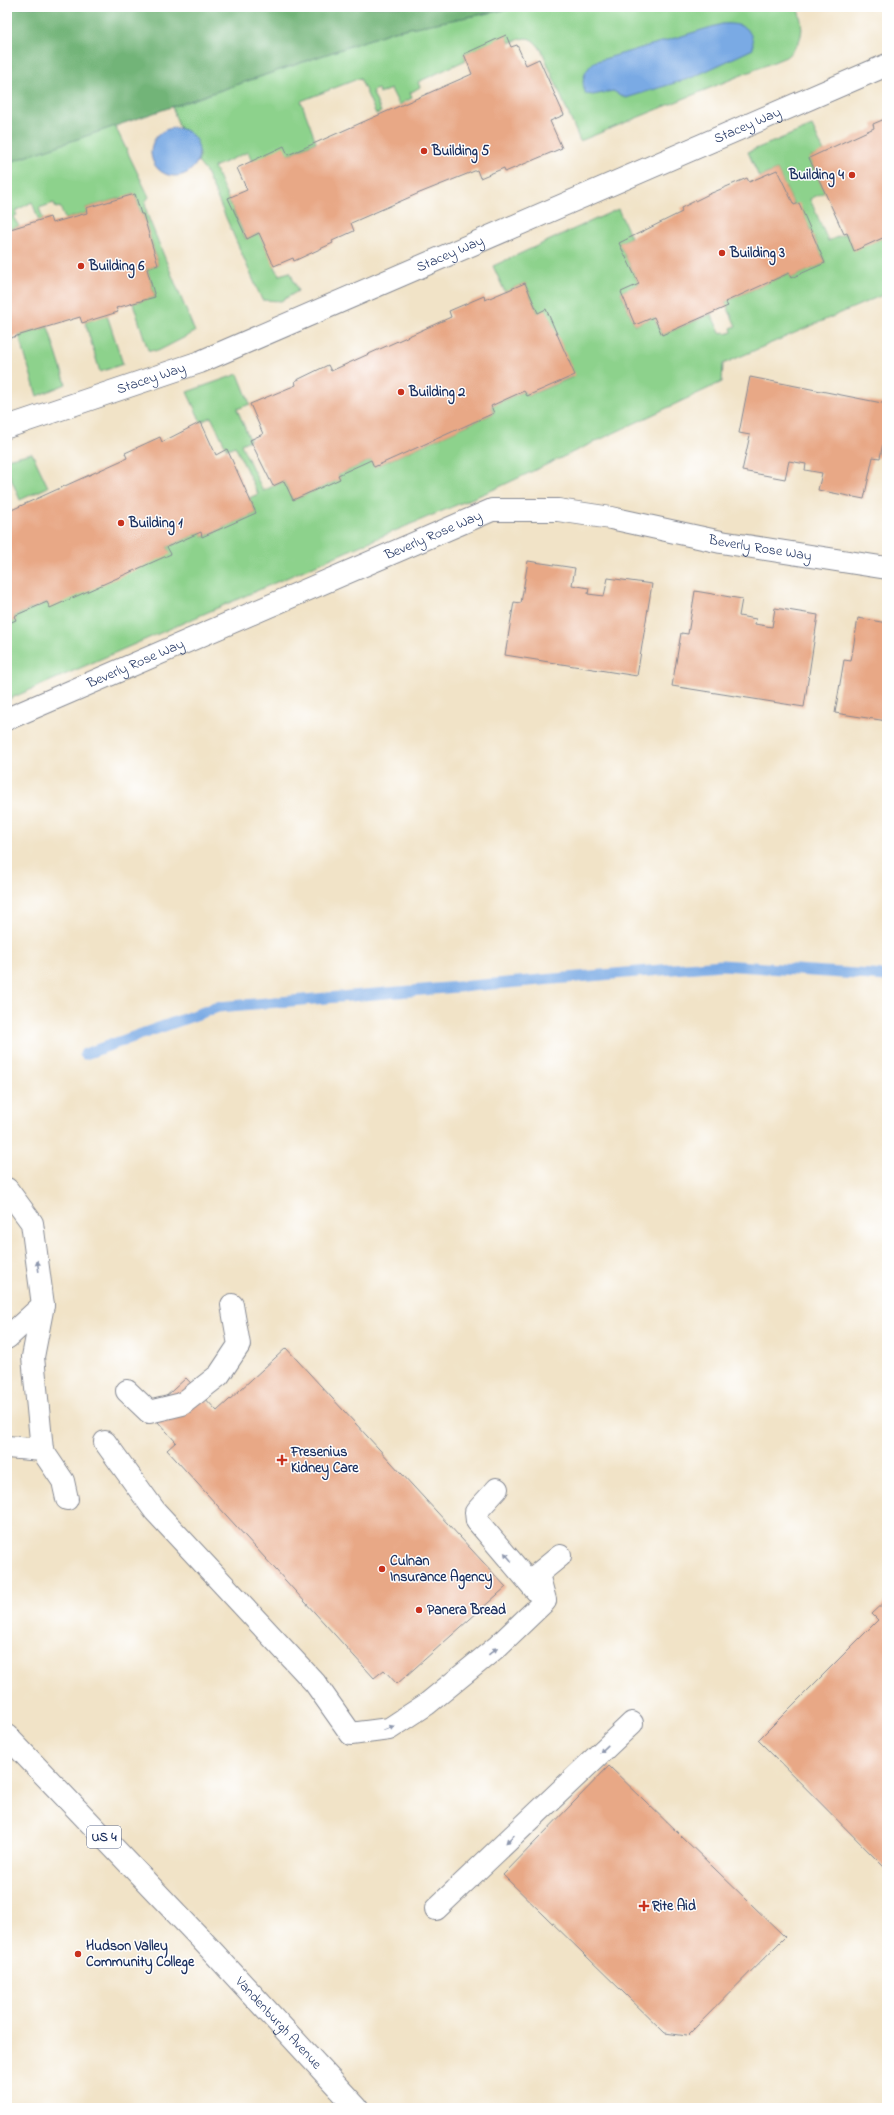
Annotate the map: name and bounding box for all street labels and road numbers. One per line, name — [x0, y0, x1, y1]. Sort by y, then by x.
street label: Stacey Way — [710, 101, 785, 149]
street label: Stacey Way — [413, 230, 487, 278]
street label: Stacey Way — [114, 357, 189, 400]
street label: Beverly Rose Way — [380, 505, 486, 566]
street label: Beverly Rose Way — [706, 529, 813, 568]
street label: Beverly Rose Way — [83, 633, 188, 694]
road number: US 4 — [87, 1826, 121, 1848]
street label: Vandenburgh Avenue — [229, 1971, 327, 2075]

